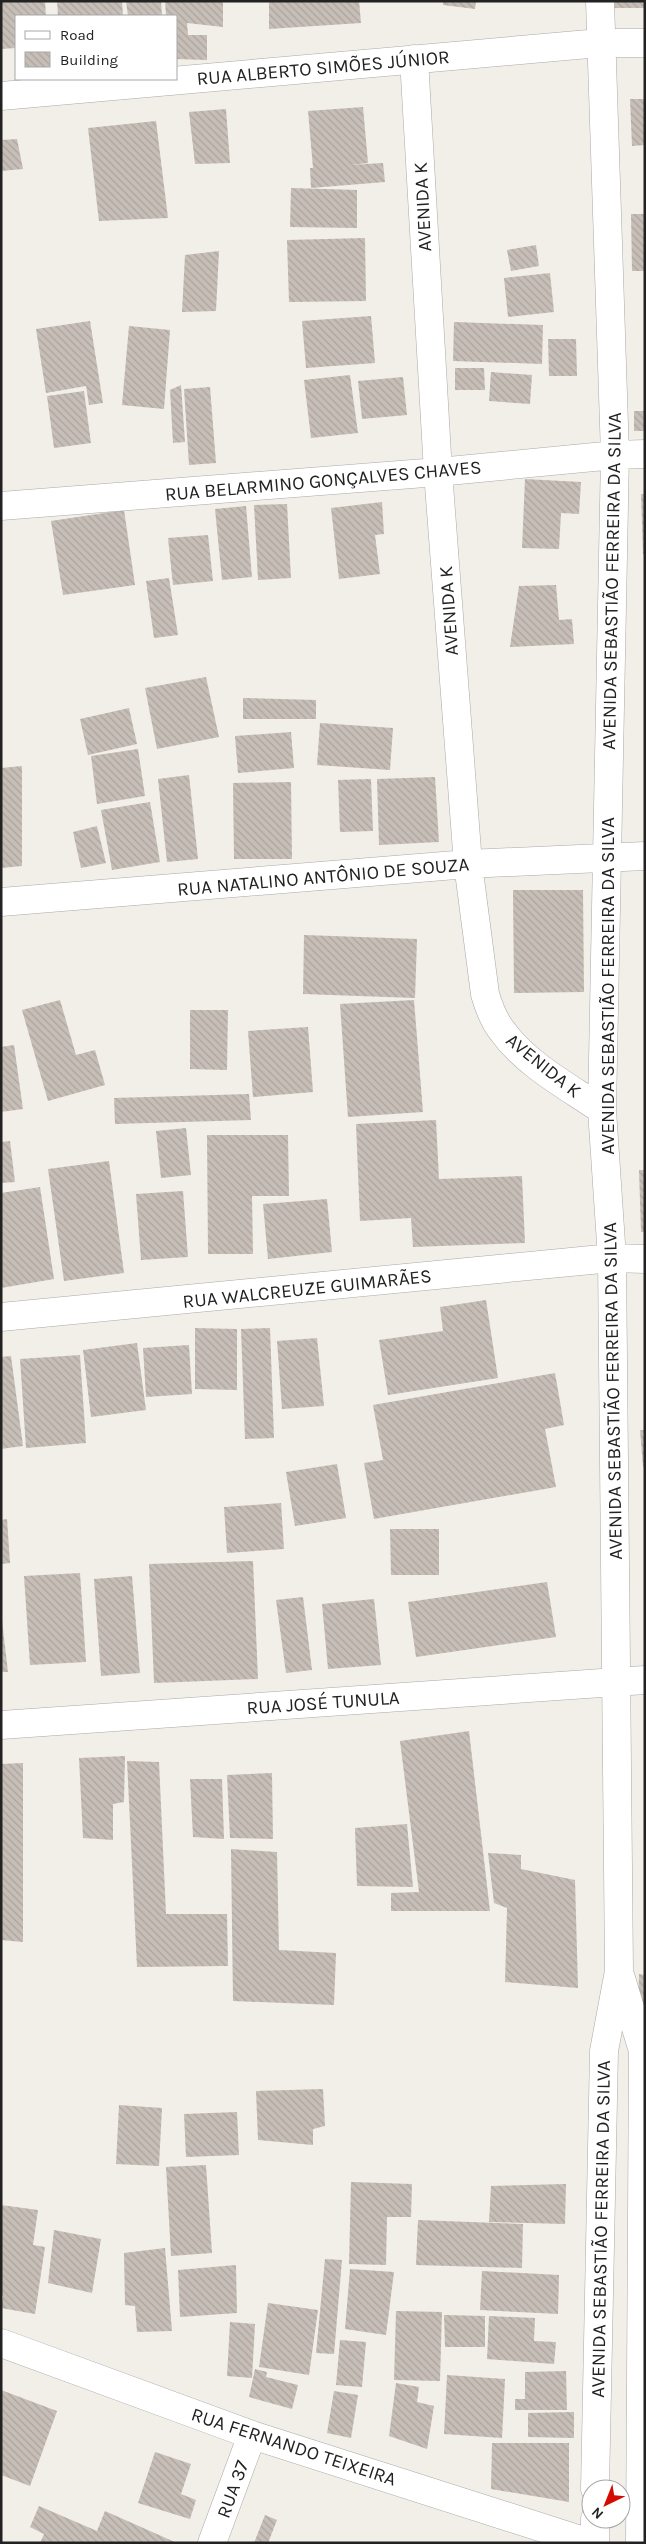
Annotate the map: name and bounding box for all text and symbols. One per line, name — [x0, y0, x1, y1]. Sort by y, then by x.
legend — [15, 15, 178, 80]
text: Road — [60, 26, 95, 44]
street label: RUA ALBERTO SIMÕES JÚNIOR — [196, 45, 450, 90]
text: Building — [60, 51, 118, 69]
street label: AVENIDA K — [410, 161, 436, 252]
street label: AVENIDA SEBASTIÃO FERREIRA DA SILVA — [598, 412, 626, 750]
street label: RUA BELARMINO GONÇALVES CHAVES — [164, 456, 482, 506]
street label: AVENIDA K — [435, 565, 463, 656]
street label: AVENIDA SEBASTIÃO FERREIRA DA SILVA — [597, 817, 619, 1155]
street label: RUA NATALINO ANTÔNIO DE SOUZA — [176, 853, 470, 901]
street label: AVENIDA K — [502, 1029, 585, 1103]
street label: AVENIDA SEBASTIÃO FERREIRA DA SILVA — [599, 1222, 627, 1560]
street label: RUA WALCREUZE GUIMARÃES — [182, 1265, 433, 1313]
street label: RUA JOSÉ TUNULA — [246, 1686, 400, 1719]
street label: AVENIDA SEBASTIÃO FERREIRA DA SILVA — [587, 2060, 615, 2398]
street label: RUA FERNANDO TEIXEIRA — [188, 2403, 399, 2491]
street label: RUA 37 — [212, 2458, 253, 2521]
north arrow — [581, 2479, 631, 2529]
text: N — [588, 2503, 607, 2523]

